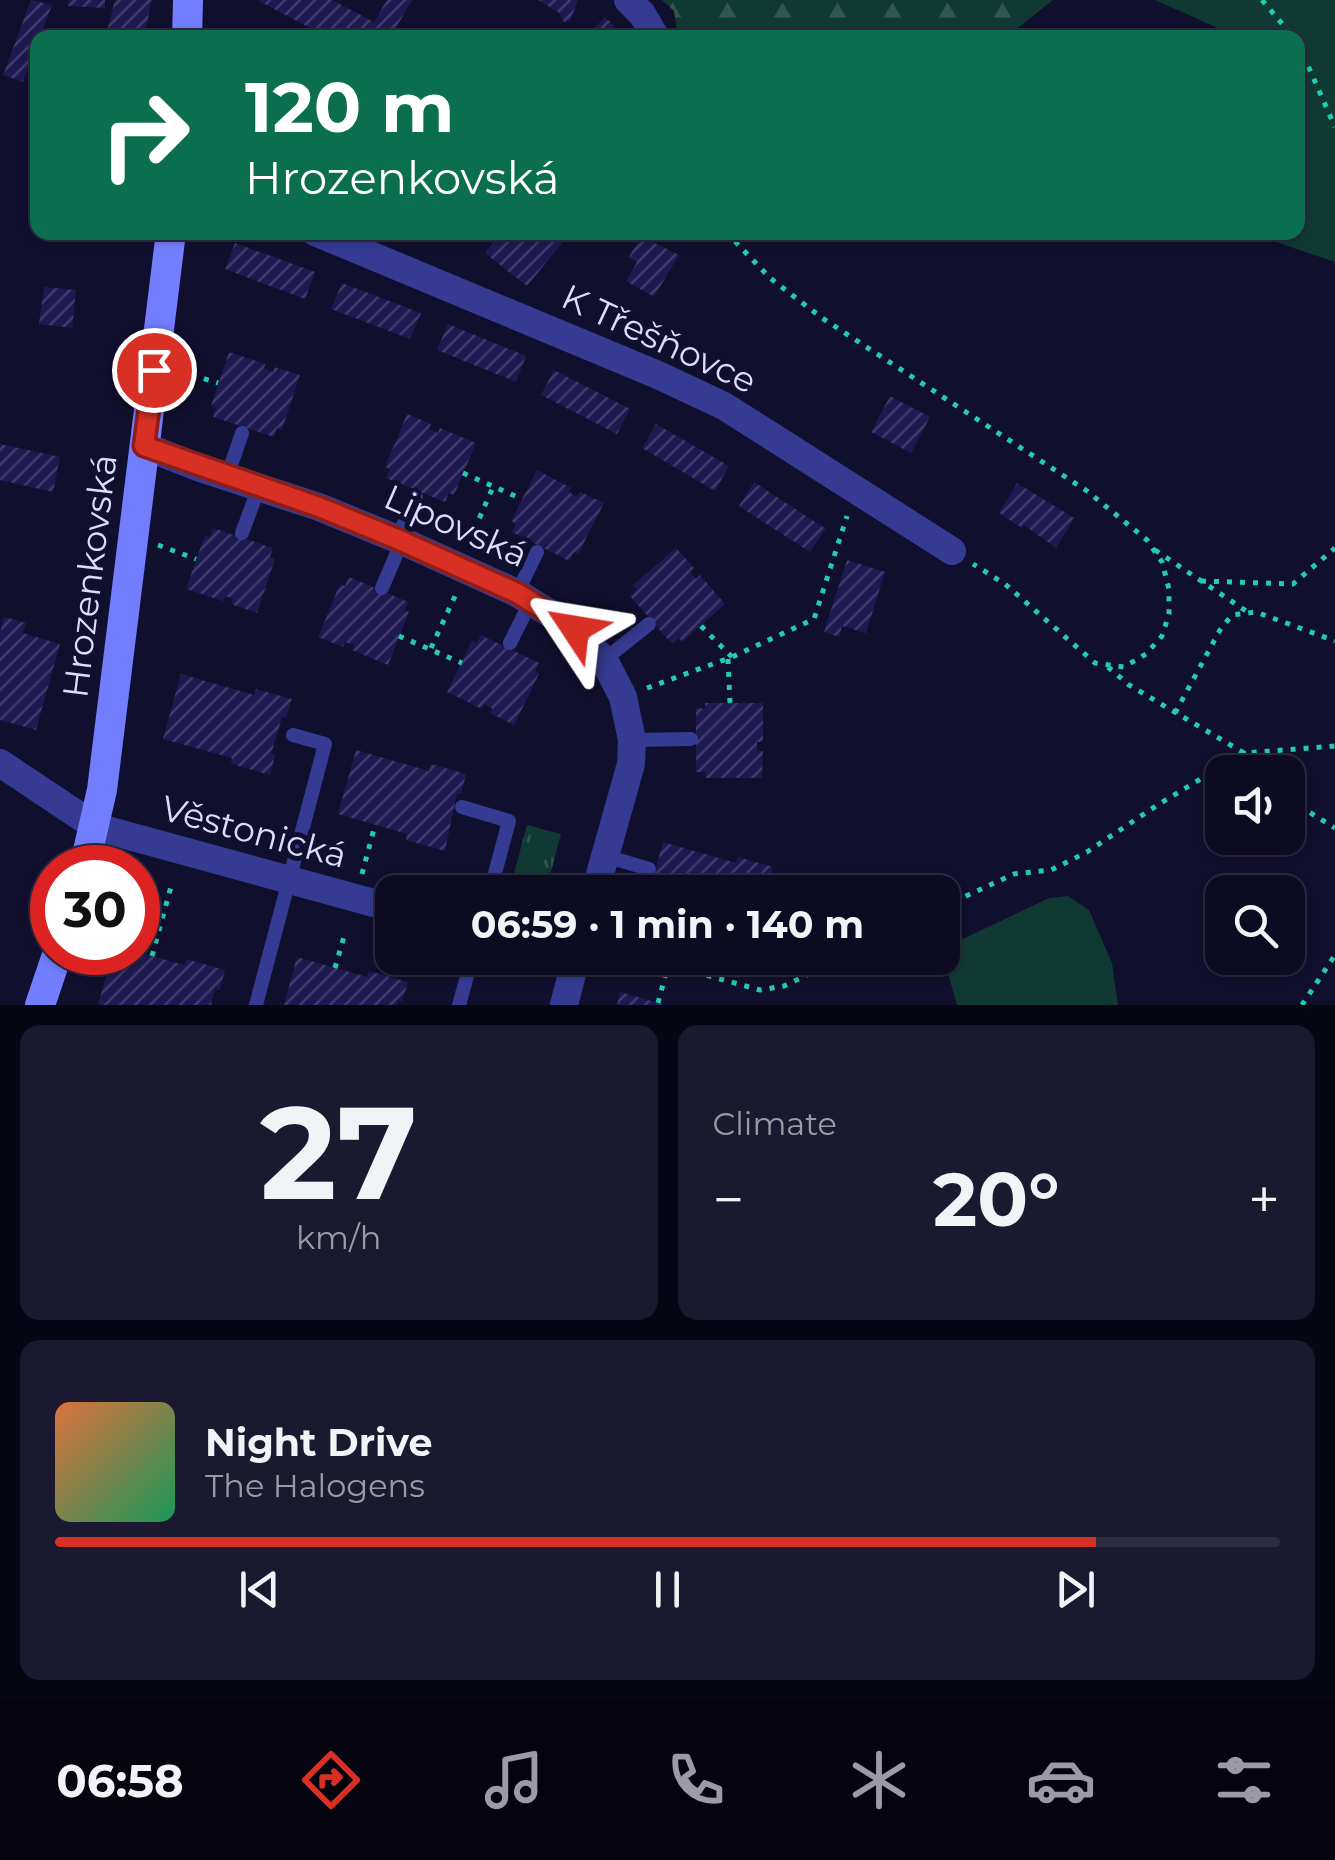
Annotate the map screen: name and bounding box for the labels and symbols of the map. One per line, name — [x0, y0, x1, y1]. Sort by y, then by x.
street label: K Třešňovce — [555, 275, 763, 402]
pin — [112, 328, 197, 413]
street label: Hrozenkovská — [53, 452, 126, 700]
street label: Lipovská — [378, 475, 534, 576]
position arrow — [523, 577, 627, 681]
street label: Věstonická — [157, 786, 351, 877]
speed limit sign: 30 — [30, 845, 160, 975]

